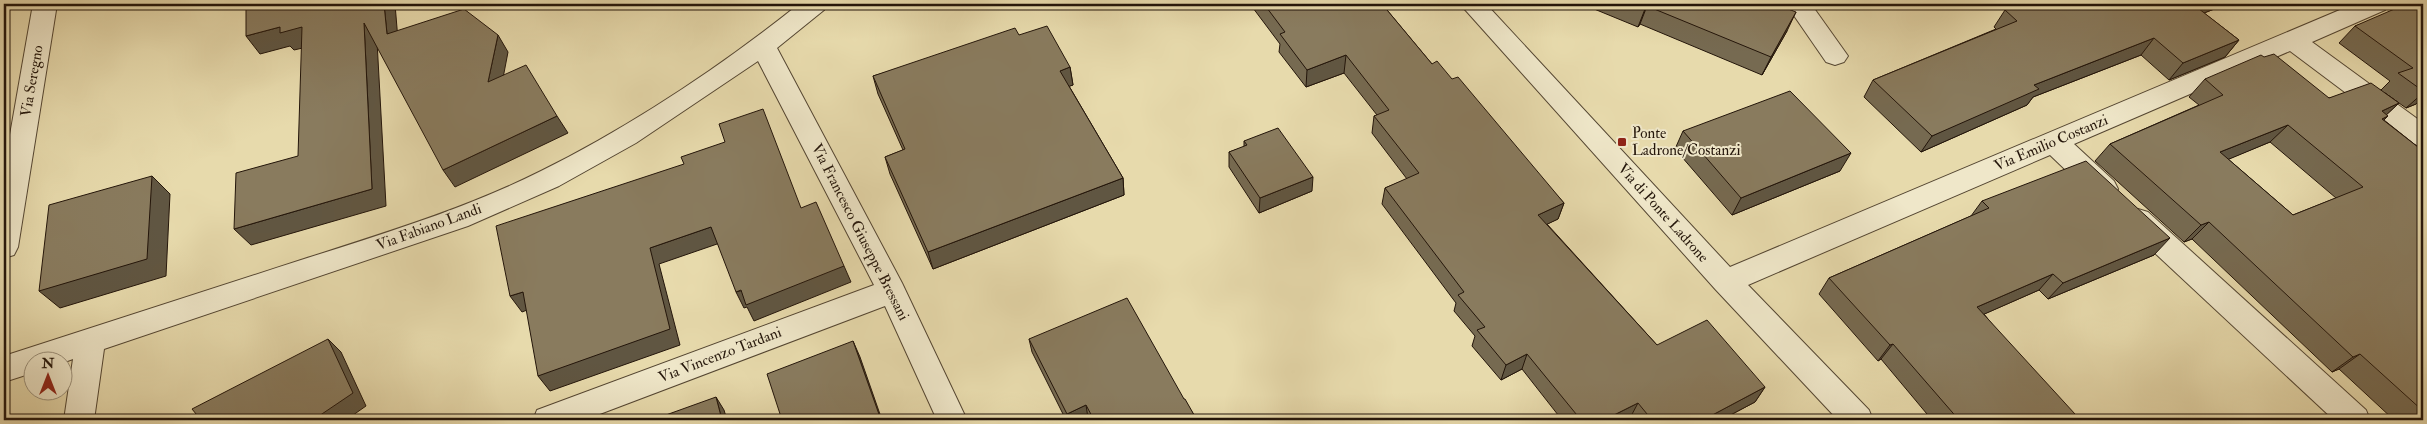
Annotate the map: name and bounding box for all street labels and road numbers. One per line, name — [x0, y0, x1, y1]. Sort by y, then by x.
street label: Via Seregno — [16, 44, 48, 118]
street label: Via Emilio Costanzi — [1991, 110, 2111, 176]
street label: Via Francesco Giuseppe Bressani — [806, 140, 913, 324]
street label: Via di Ponte Ladrone — [1613, 159, 1713, 267]
street label: Via Fabiano Landi — [374, 199, 484, 255]
street label: Via Vincenzo Tardani — [656, 323, 784, 387]

